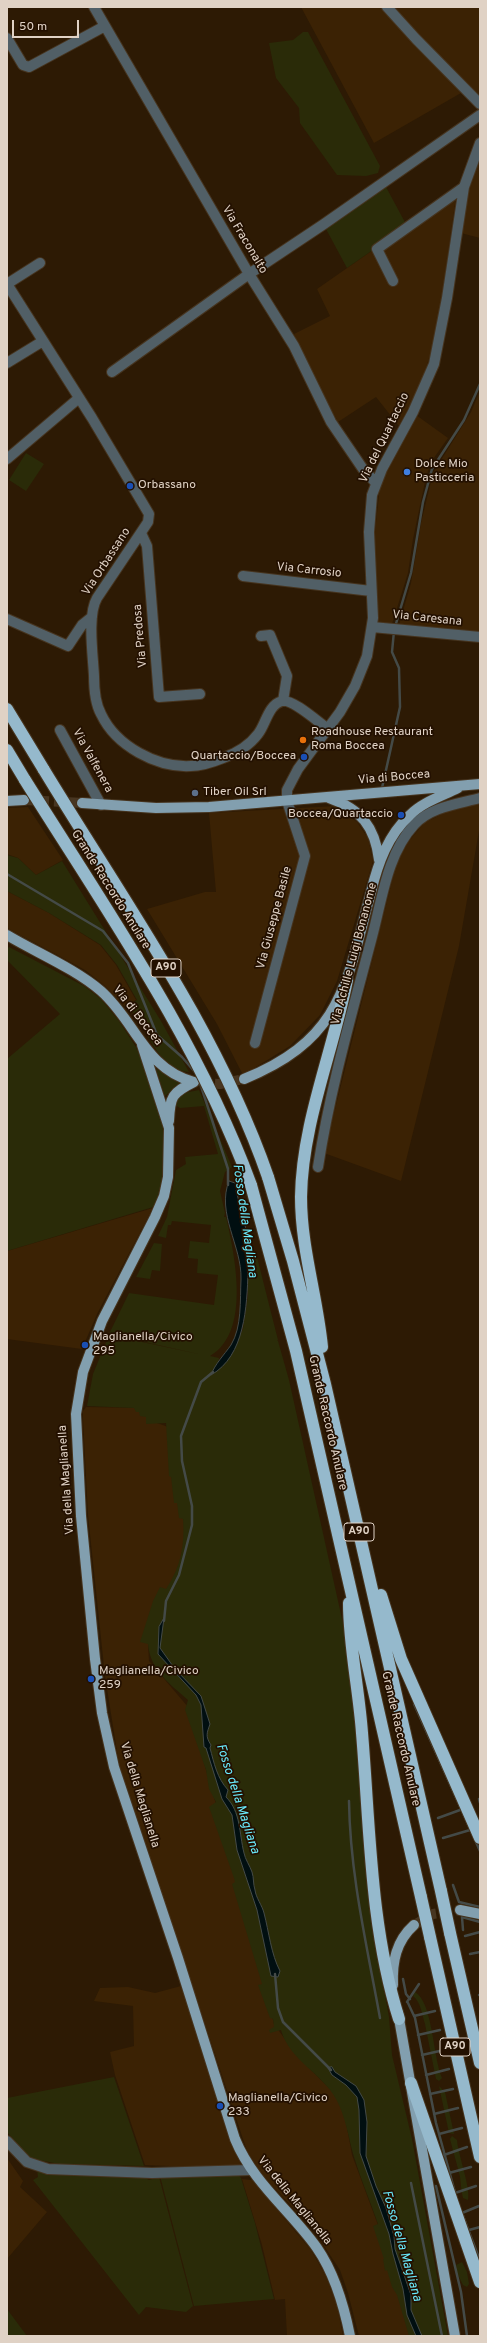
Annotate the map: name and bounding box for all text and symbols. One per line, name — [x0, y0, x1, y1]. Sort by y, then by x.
scale bar — [14, 12, 81, 38]
text: 50 m — [19, 19, 47, 35]
street label: Via Fraconalto — [218, 203, 270, 277]
street label: Via del Quartaccio — [357, 390, 413, 486]
place label: Dolce Mio Pasticceria — [415, 458, 474, 486]
marker: Dolce Mio Pasticceria — [402, 467, 412, 477]
place label: Orbassano — [138, 479, 196, 493]
marker: Orbassano — [125, 481, 135, 491]
street label: Via Orbassano — [80, 525, 134, 599]
street label: Via Carrosio — [276, 560, 342, 582]
street label: Via Predosa — [131, 604, 151, 668]
street label: Via Caresana — [391, 608, 463, 630]
street label: Via Valfenera — [68, 726, 116, 796]
place label: Roadhouse Restaurant Roma Boccea — [311, 726, 433, 754]
marker: Roadhouse Restaurant Roma Boccea — [298, 735, 308, 745]
place label: Quartaccio/Boccea — [191, 750, 296, 764]
marker: Quartaccio/Boccea — [299, 752, 309, 762]
street label: Via di Boccea — [357, 768, 431, 788]
place label: Tiber Oil Srl — [203, 786, 267, 800]
marker: Tiber Oil Srl — [190, 788, 200, 798]
place label: Boccea/Quartaccio — [288, 808, 393, 822]
marker: Boccea/Quartaccio — [396, 810, 406, 820]
street label: Grande Raccordo Anulare — [67, 828, 153, 952]
street label: Via Giuseppe Basile — [254, 865, 296, 971]
street label: Via Achille Luigi Bonanome — [329, 881, 381, 1027]
road number: A90 — [151, 959, 181, 977]
street label: Via di Boccea — [109, 983, 165, 1049]
water label: Fosso della Magliana — [228, 1163, 260, 1279]
place label: Maglianella/Civico 295 — [93, 1331, 193, 1359]
marker: Maglianella/Civico 295 — [80, 1340, 90, 1350]
street label: Grande Raccordo Anulare — [304, 1354, 350, 1492]
street label: Via della Maglianella — [56, 1425, 78, 1535]
road number: A90 — [344, 1523, 374, 1541]
place label: Maglianella/Civico 259 — [99, 1665, 199, 1693]
street label: Grande Raccordo Anulare — [377, 1670, 423, 1808]
marker: Maglianella/Civico 259 — [86, 1674, 96, 1684]
street label: Via della Maglianella — [116, 1740, 162, 1850]
water label: Fosso della Magliana — [212, 1742, 262, 1856]
road number: A90 — [440, 2038, 470, 2056]
place label: Maglianella/Civico 233 — [228, 2092, 328, 2120]
marker: Maglianella/Civico 233 — [215, 2101, 225, 2111]
street label: Via della Maglianella — [254, 2154, 334, 2248]
water label: Fosso della Magliana — [378, 2189, 424, 2303]

